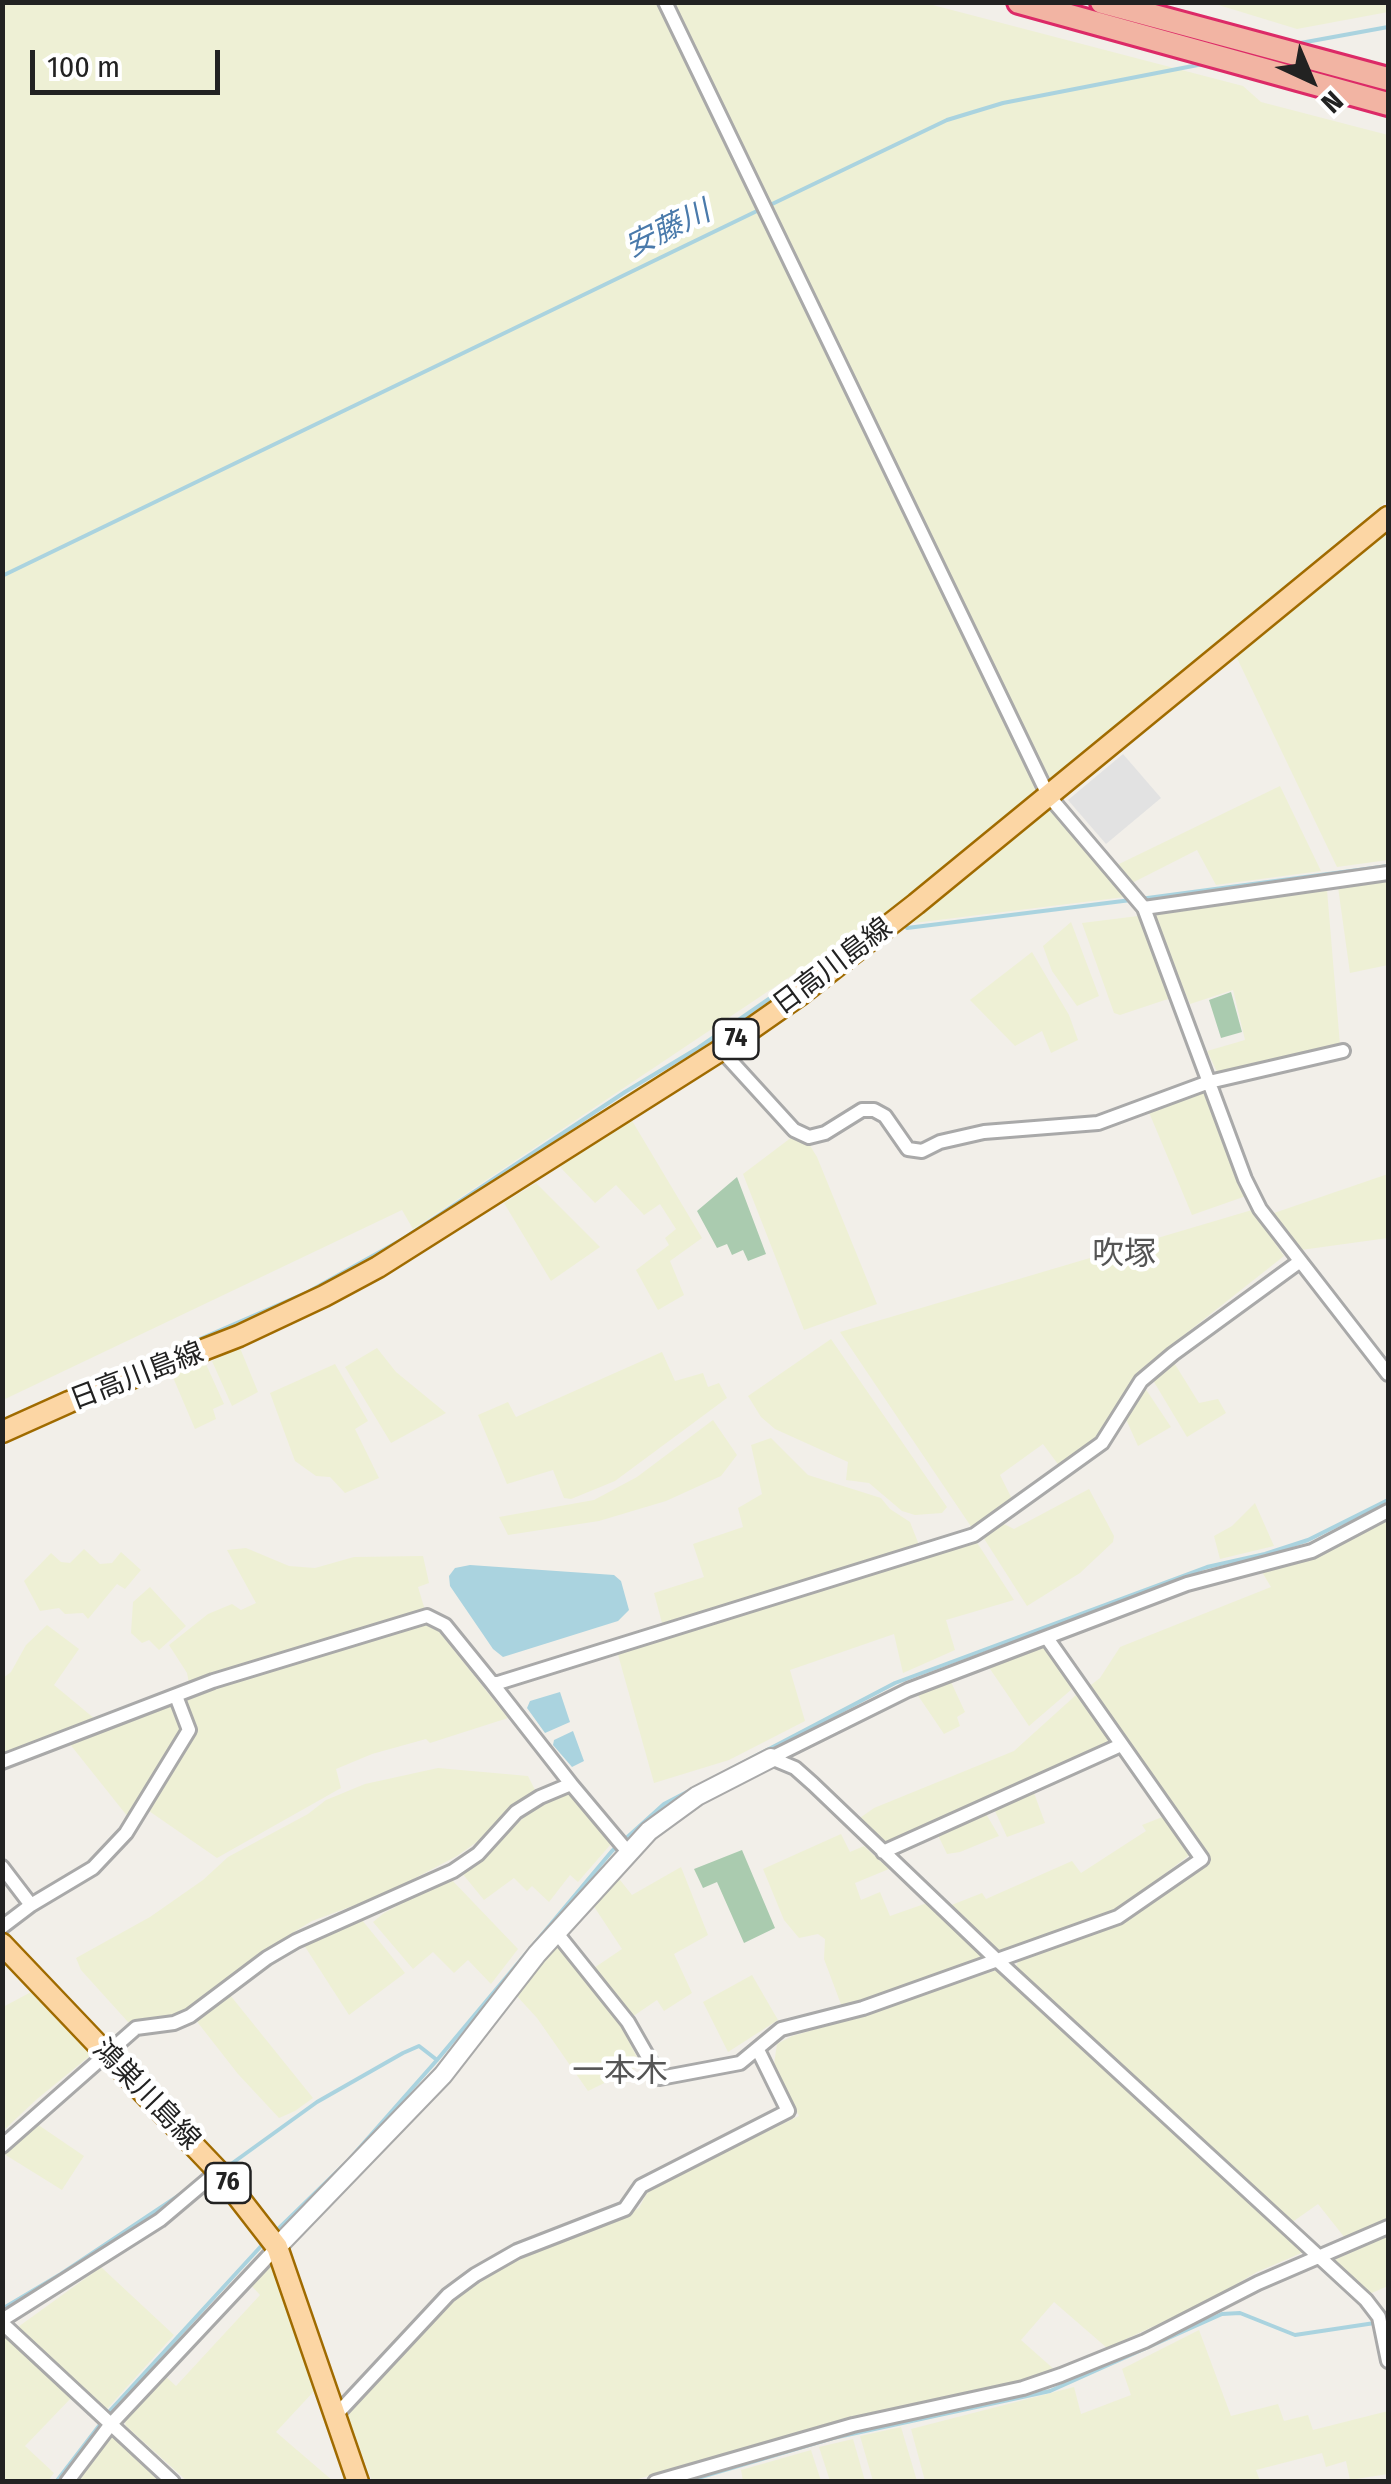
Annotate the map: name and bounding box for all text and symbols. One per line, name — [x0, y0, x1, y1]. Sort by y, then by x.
scale bar — [35, 30, 225, 92]
north arrow — [1261, 30, 1361, 130]
text: 100 m — [47, 49, 120, 85]
text: N — [1315, 84, 1350, 120]
water label: 安藤川 — [620, 194, 716, 266]
street label: 日高川島線 — [767, 911, 899, 1023]
road number: 74 — [714, 1019, 758, 1059]
district label: 吹塚 — [1092, 1236, 1156, 1274]
street label: 日高川島線 — [66, 1336, 208, 1418]
street label: 鴻巣川島線 — [85, 2033, 207, 2157]
district label: 一本木 — [572, 2053, 668, 2091]
road number: 76 — [206, 2163, 250, 2203]

